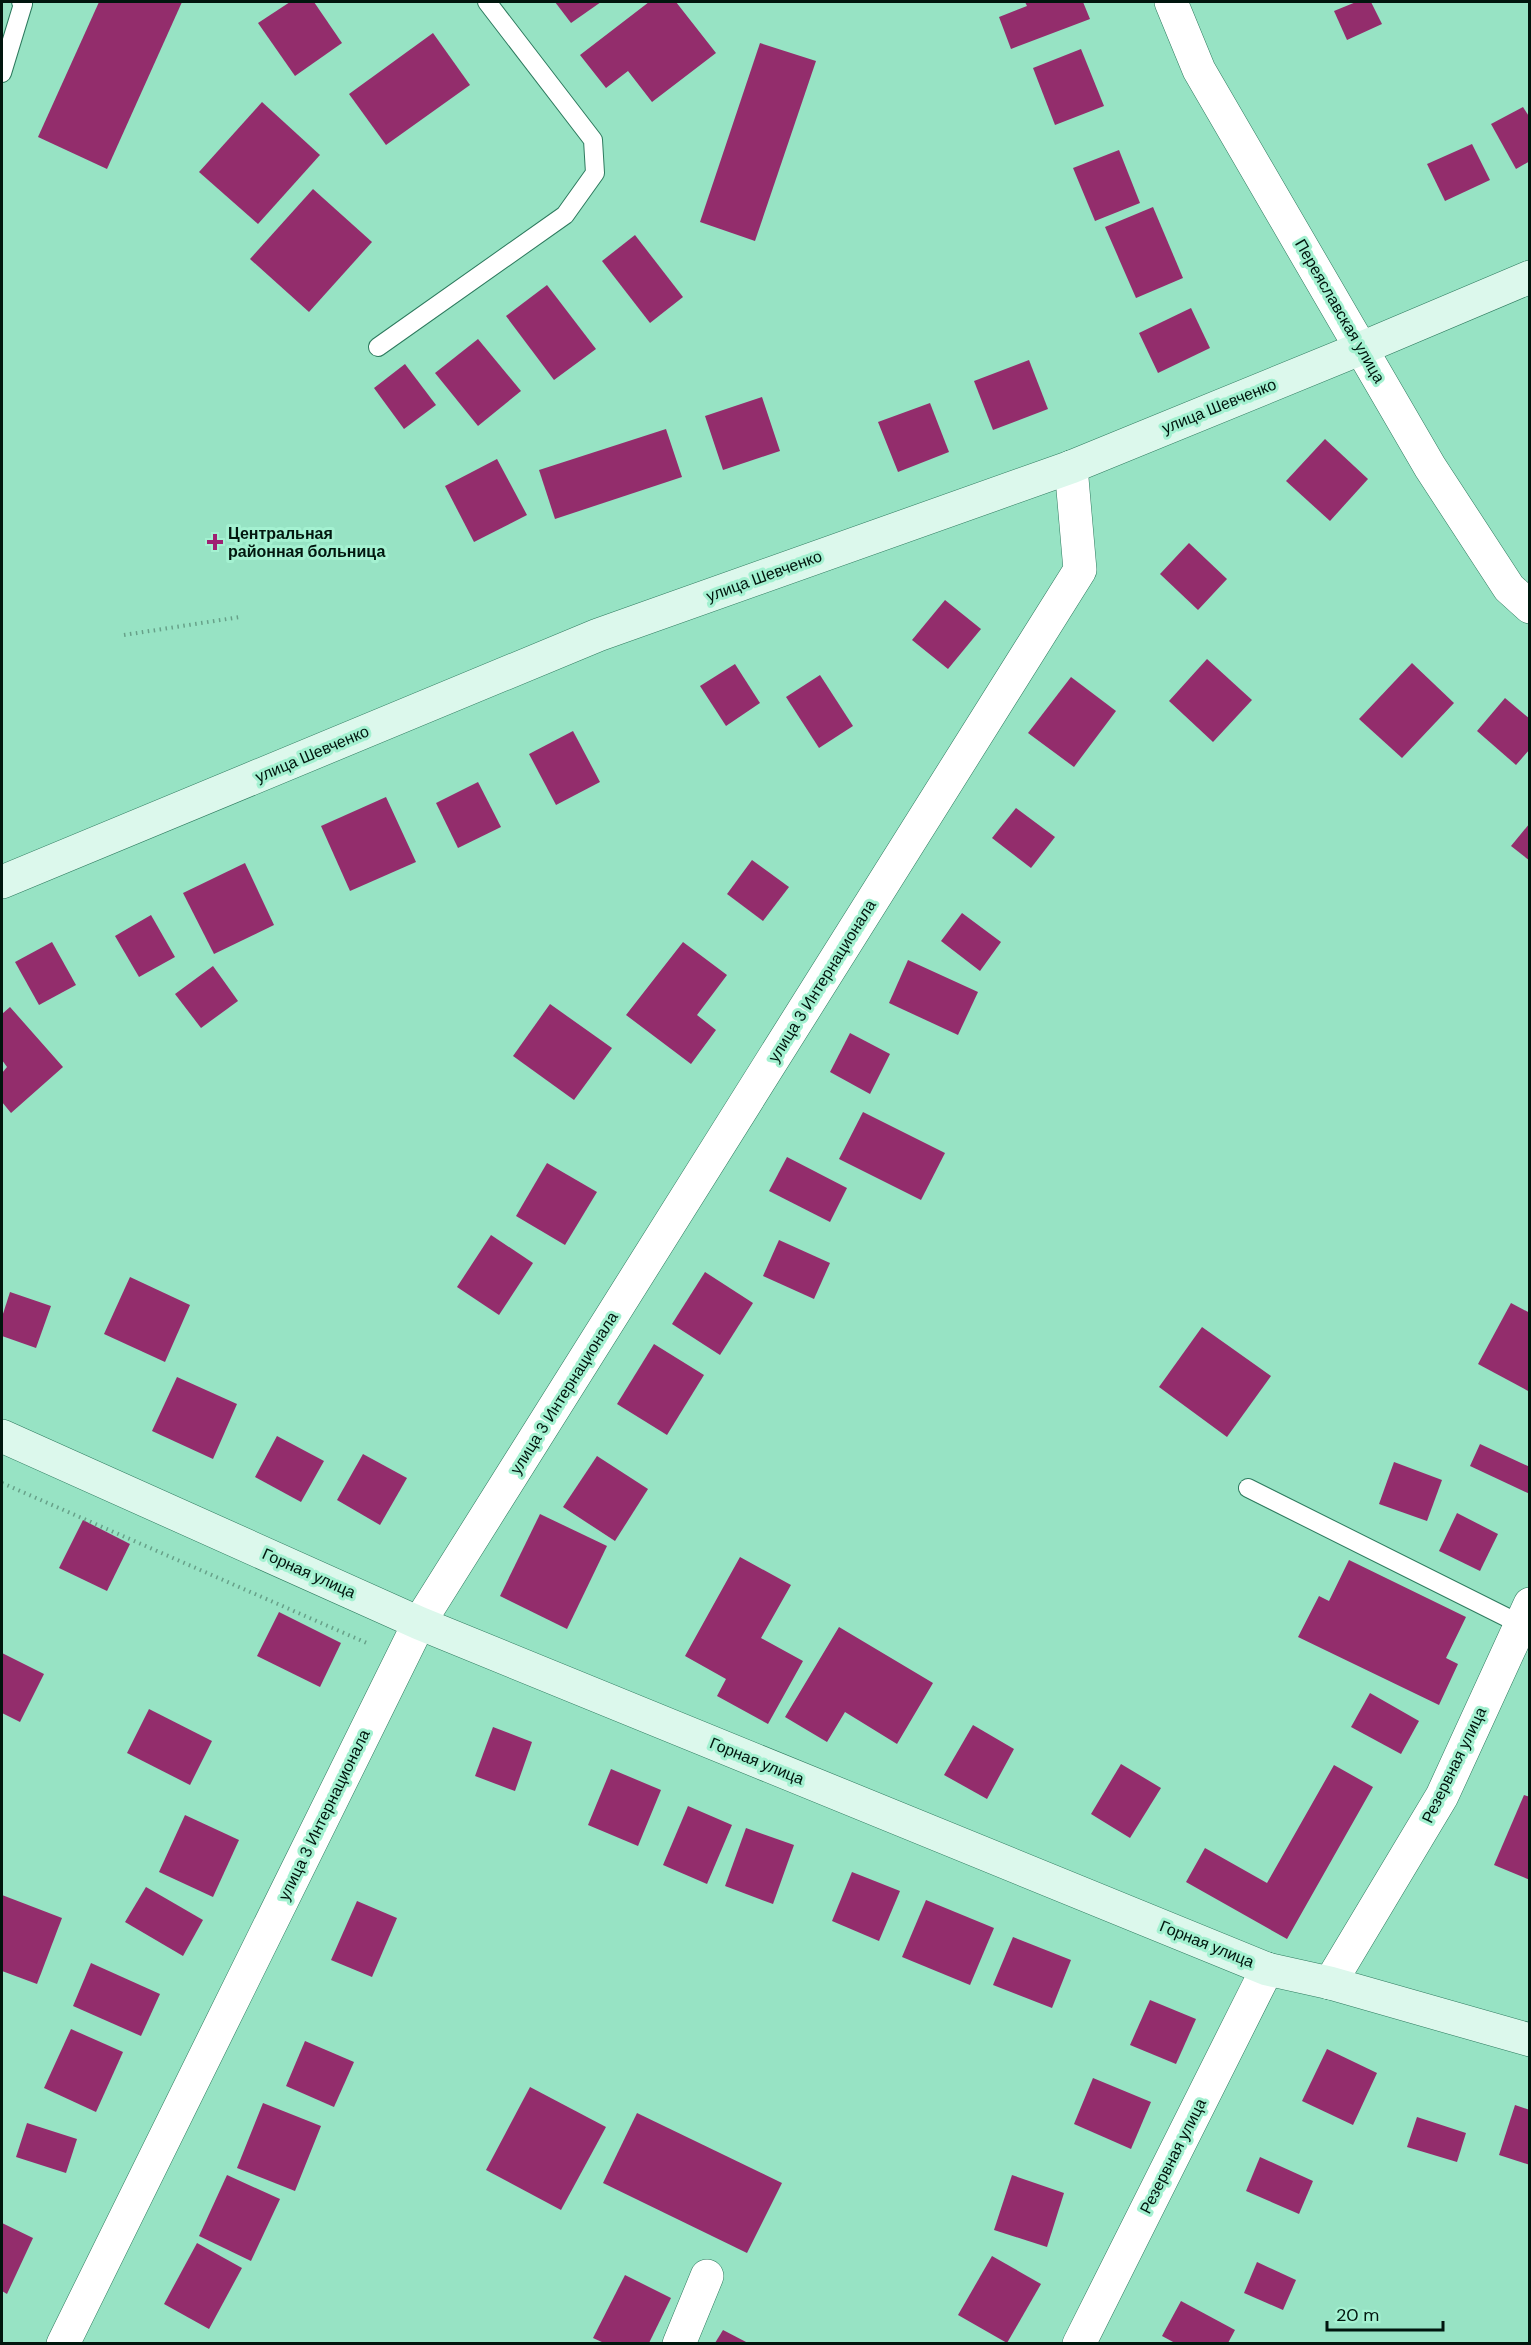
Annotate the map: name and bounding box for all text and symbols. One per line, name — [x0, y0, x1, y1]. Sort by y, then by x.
street label: Переяславская улица — [1290, 235, 1390, 387]
street label: улица Шевченко — [1159, 373, 1279, 439]
place label: Центральная районная больница — [228, 523, 385, 562]
marker: Центральная районная больница — [206, 533, 224, 551]
street label: улица Шевченко — [703, 545, 825, 607]
street label: улица Шевченко — [252, 721, 372, 787]
street label: улица 3 Интернационала — [763, 896, 881, 1066]
street label: улица 3 Интернационала — [505, 1308, 623, 1478]
street label: Горная улица — [259, 1543, 359, 1603]
street label: Резервная улица — [1417, 1703, 1491, 1827]
street label: улица 3 Интернационала — [273, 1726, 375, 1904]
street label: Горная улица — [707, 1733, 807, 1790]
street label: Горная улица — [1157, 1916, 1257, 1973]
street label: Резервная улица — [1135, 2095, 1211, 2217]
scale bar — [1327, 2294, 1442, 2332]
text: 20 m — [1336, 2303, 1379, 2327]

